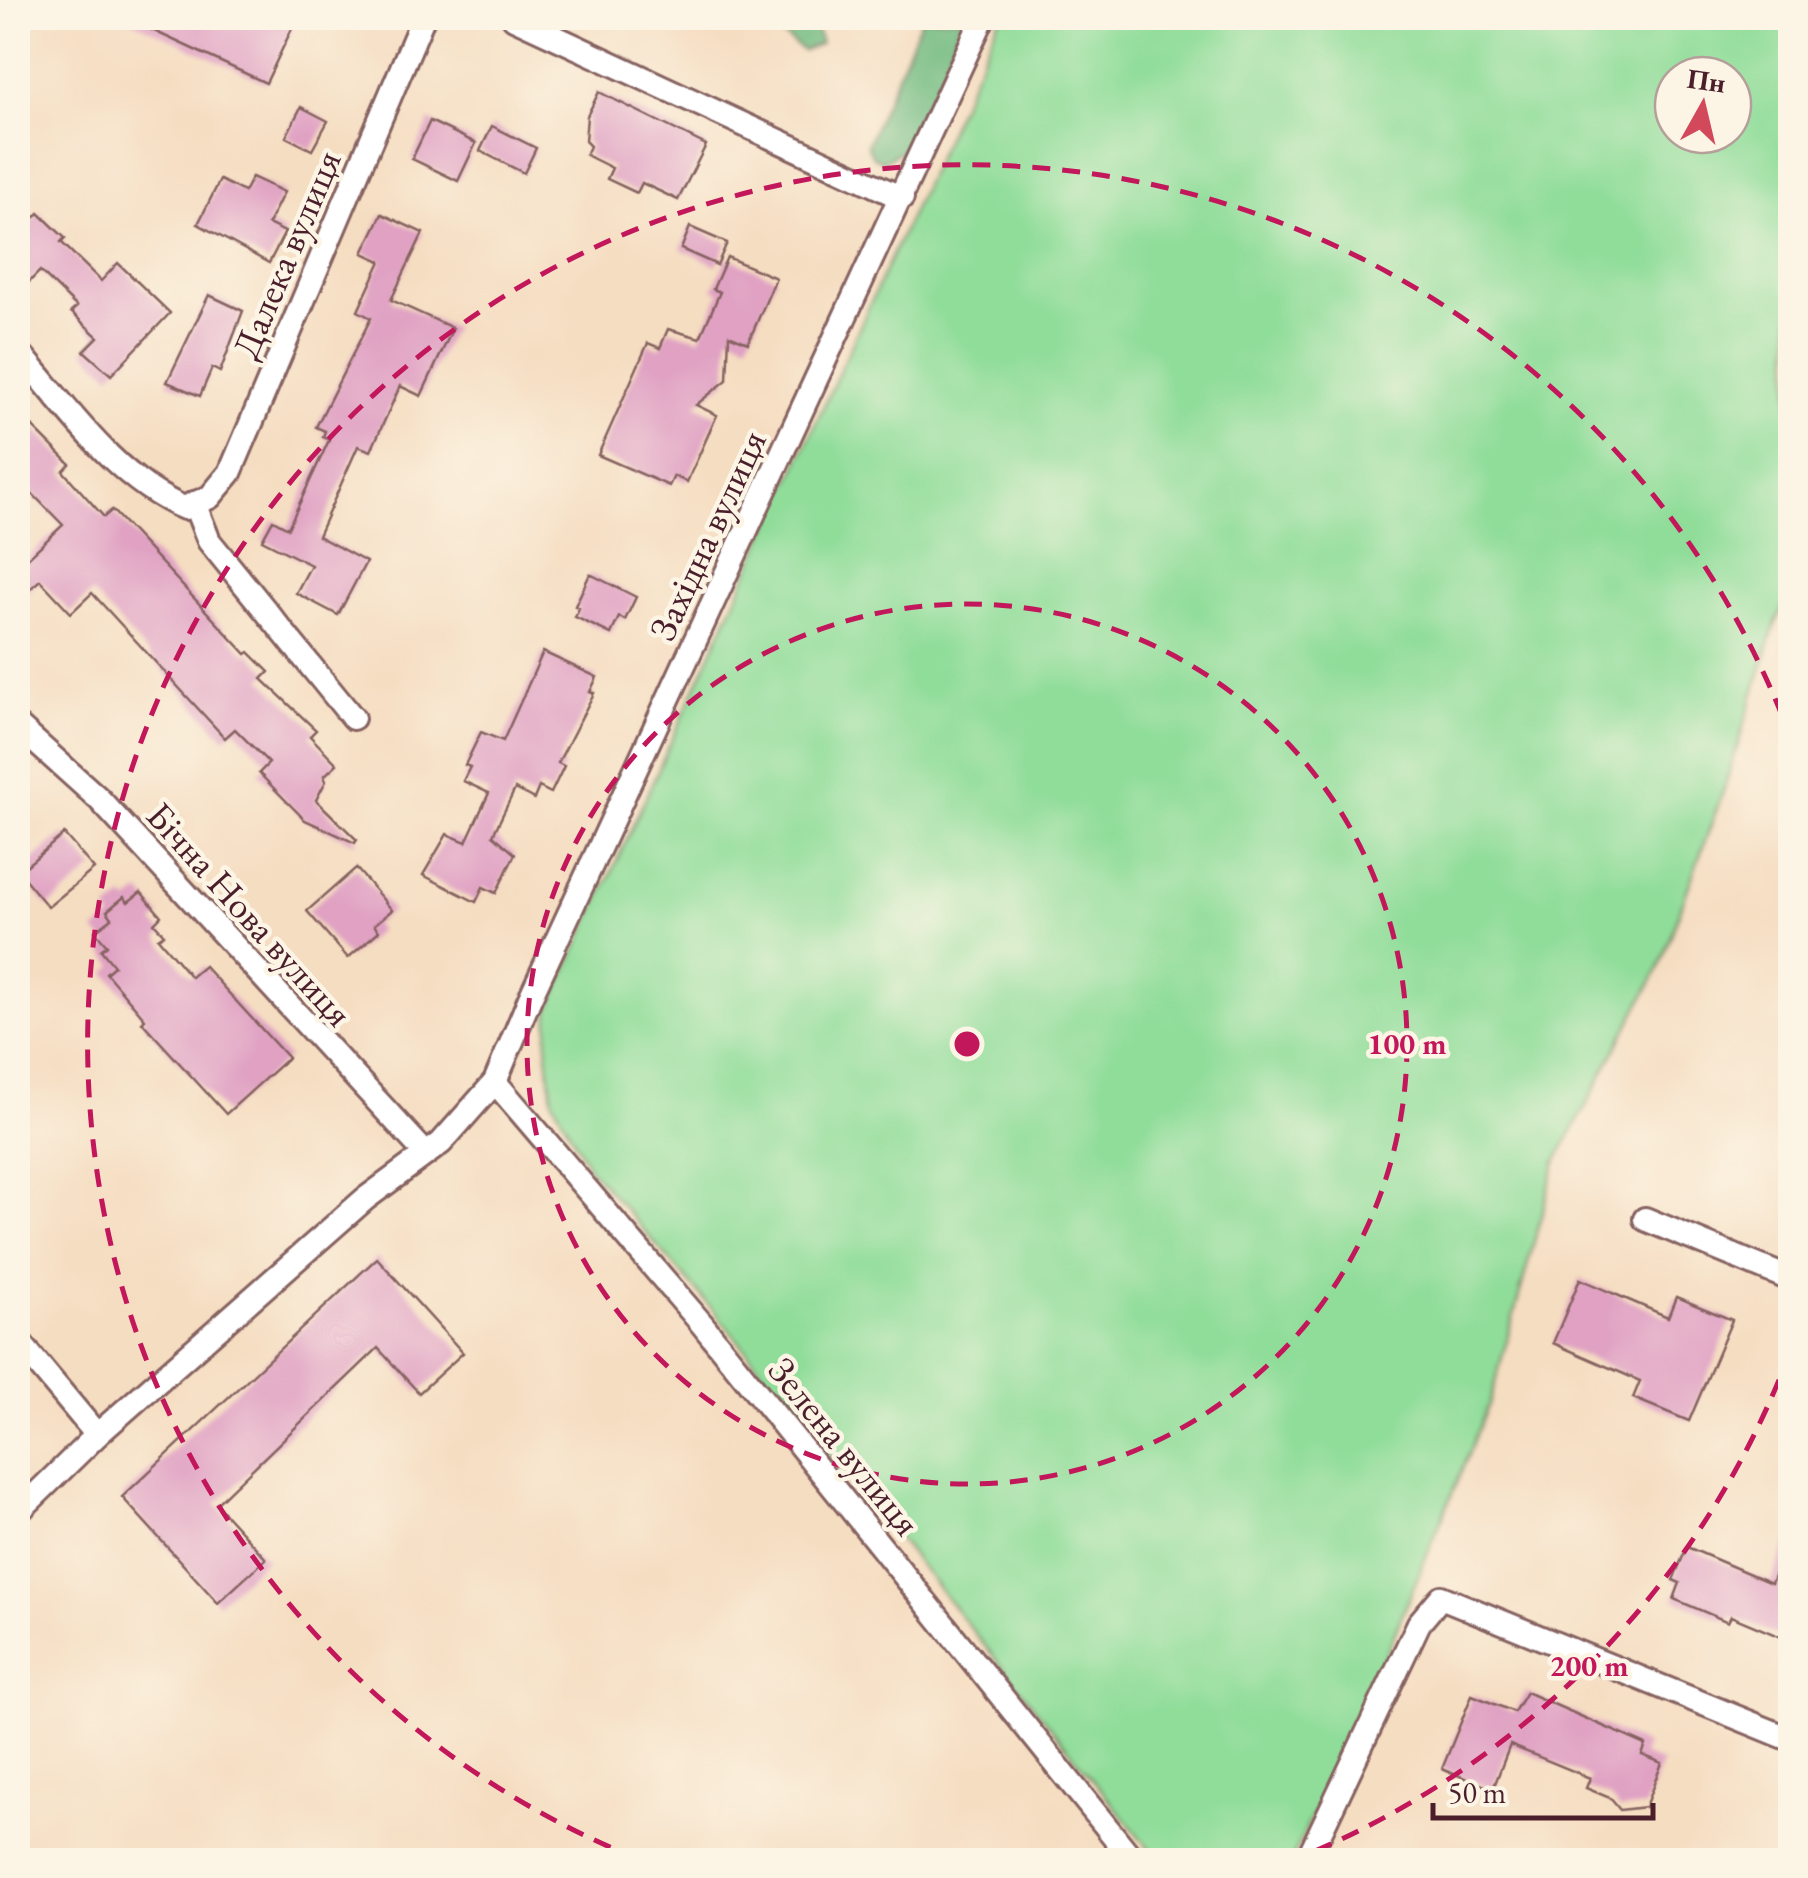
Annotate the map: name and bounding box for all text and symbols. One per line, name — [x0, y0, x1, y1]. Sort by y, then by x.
north arrow — [1653, 55, 1753, 155]
text: Пн — [1685, 60, 1728, 101]
street label: Далека вулиця — [220, 142, 352, 366]
street label: Західна вулиця — [637, 422, 777, 648]
street label: Бічна Нова вулиця — [136, 791, 364, 1037]
text: 100 m — [1368, 1024, 1446, 1063]
centre of rings — [949, 1026, 985, 1062]
street label: Зелена вулиця — [758, 1347, 932, 1545]
text: 200 m — [1550, 1646, 1628, 1685]
scale bar — [1433, 1758, 1653, 1820]
text: 50 m — [1448, 1773, 1506, 1812]

